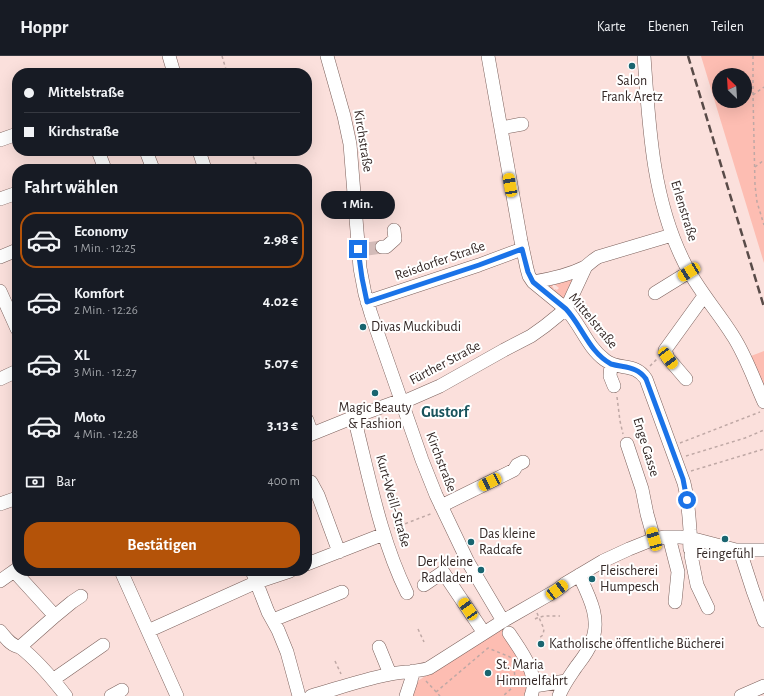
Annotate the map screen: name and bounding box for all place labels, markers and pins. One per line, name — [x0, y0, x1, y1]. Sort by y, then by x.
marker: Salon Frank Aretz — [627, 61, 637, 71]
place label: Salon Frank Aretz — [601, 74, 663, 104]
place label: Divas Muckibudi — [371, 320, 461, 334]
marker: Divas Muckibudi — [358, 322, 368, 332]
marker: Magic Beauty & Fashion — [370, 388, 380, 398]
place label: Magic Beauty & Fashion — [338, 401, 412, 431]
place label: Das kleine Radcafe — [479, 527, 535, 557]
marker: Feingefühl — [720, 534, 730, 544]
marker: Das kleine Radcafe — [466, 537, 476, 547]
place label: Feingefühl — [696, 547, 754, 561]
place label: Der kleine Radladen — [417, 555, 473, 585]
place label: Fleischerei Humpesch — [600, 564, 659, 594]
marker: Der kleine Radladen — [476, 565, 486, 575]
marker: Fleischerei Humpesch — [587, 574, 597, 584]
place label: Katholische öffentliche Bücherei — [549, 637, 724, 651]
marker: Katholische öffentliche Bücherei — [536, 639, 546, 649]
place label: St. Maria Himmelfahrt — [496, 658, 568, 688]
marker: St. Maria Himmelfahrt — [483, 668, 493, 678]

